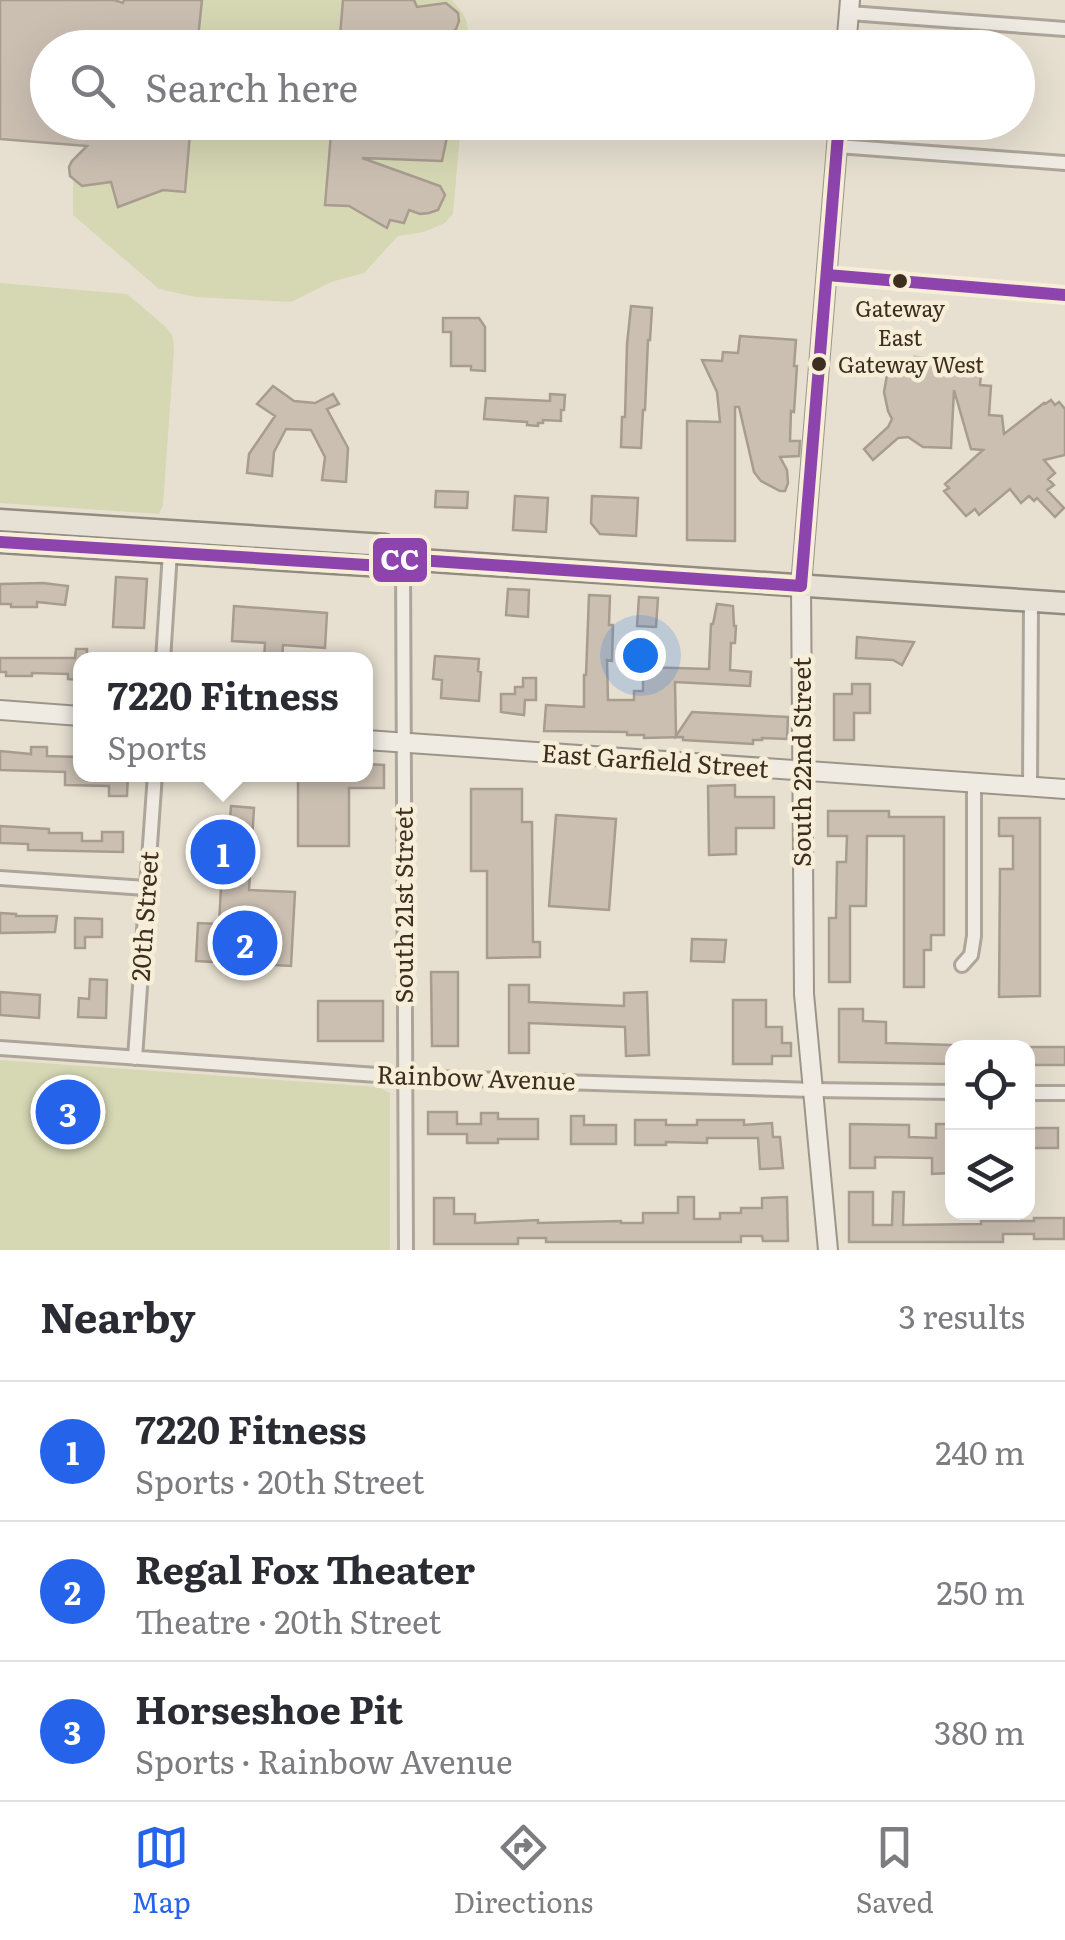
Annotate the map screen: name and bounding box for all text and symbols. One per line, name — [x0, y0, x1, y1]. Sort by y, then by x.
search box — [30, 30, 1035, 140]
text: Search here — [145, 57, 358, 114]
icon: search — [65, 58, 120, 113]
marker: Gateway East — [890, 271, 910, 291]
place label: Gateway East — [855, 291, 945, 353]
place label: Gateway West — [838, 347, 984, 380]
marker: Gateway West — [809, 354, 829, 374]
line badge: CC — [371, 536, 429, 584]
text: CC — [380, 537, 420, 579]
your location — [615, 630, 666, 681]
popup — [73, 652, 373, 782]
street label: South 22nd Street — [782, 657, 819, 867]
text: 7220 Fitness — [107, 665, 339, 722]
text: Sports — [107, 722, 206, 770]
street label: East Garfield Street — [540, 733, 770, 786]
street label: South 21st Street — [384, 807, 421, 1003]
pin: 1 — [190, 814, 256, 890]
street label: 20th Street — [121, 850, 167, 982]
pin: 2 — [212, 906, 278, 980]
map controls — [945, 1040, 1035, 1220]
button: locate — [945, 1040, 1035, 1130]
street label: Rainbow Avenue — [376, 1055, 576, 1098]
pin: 3 — [36, 1074, 100, 1150]
button: layers — [945, 1130, 1035, 1220]
text: Nearby — [40, 1284, 196, 1346]
text: 3 results — [899, 1291, 1025, 1339]
text: 7220 Fitness — [135, 1399, 366, 1456]
text: 1 — [66, 1427, 79, 1475]
text: 240 m — [935, 1427, 1025, 1475]
text: Sports · 20th Street — [135, 1456, 424, 1504]
text: Regal Fox Theater — [135, 1539, 475, 1596]
text: 2 — [64, 1567, 81, 1615]
text: 250 m — [937, 1567, 1025, 1615]
text: Theatre · 20th Street — [135, 1596, 441, 1644]
text: Horseshoe Pit — [135, 1679, 403, 1736]
text: 3 — [64, 1707, 81, 1755]
text: 380 m — [934, 1707, 1025, 1755]
text: Sports · Rainbow Avenue — [135, 1736, 513, 1784]
tab: Map — [131, 1820, 191, 1922]
tab: Directions — [453, 1820, 593, 1922]
tab: Saved — [856, 1820, 934, 1922]

